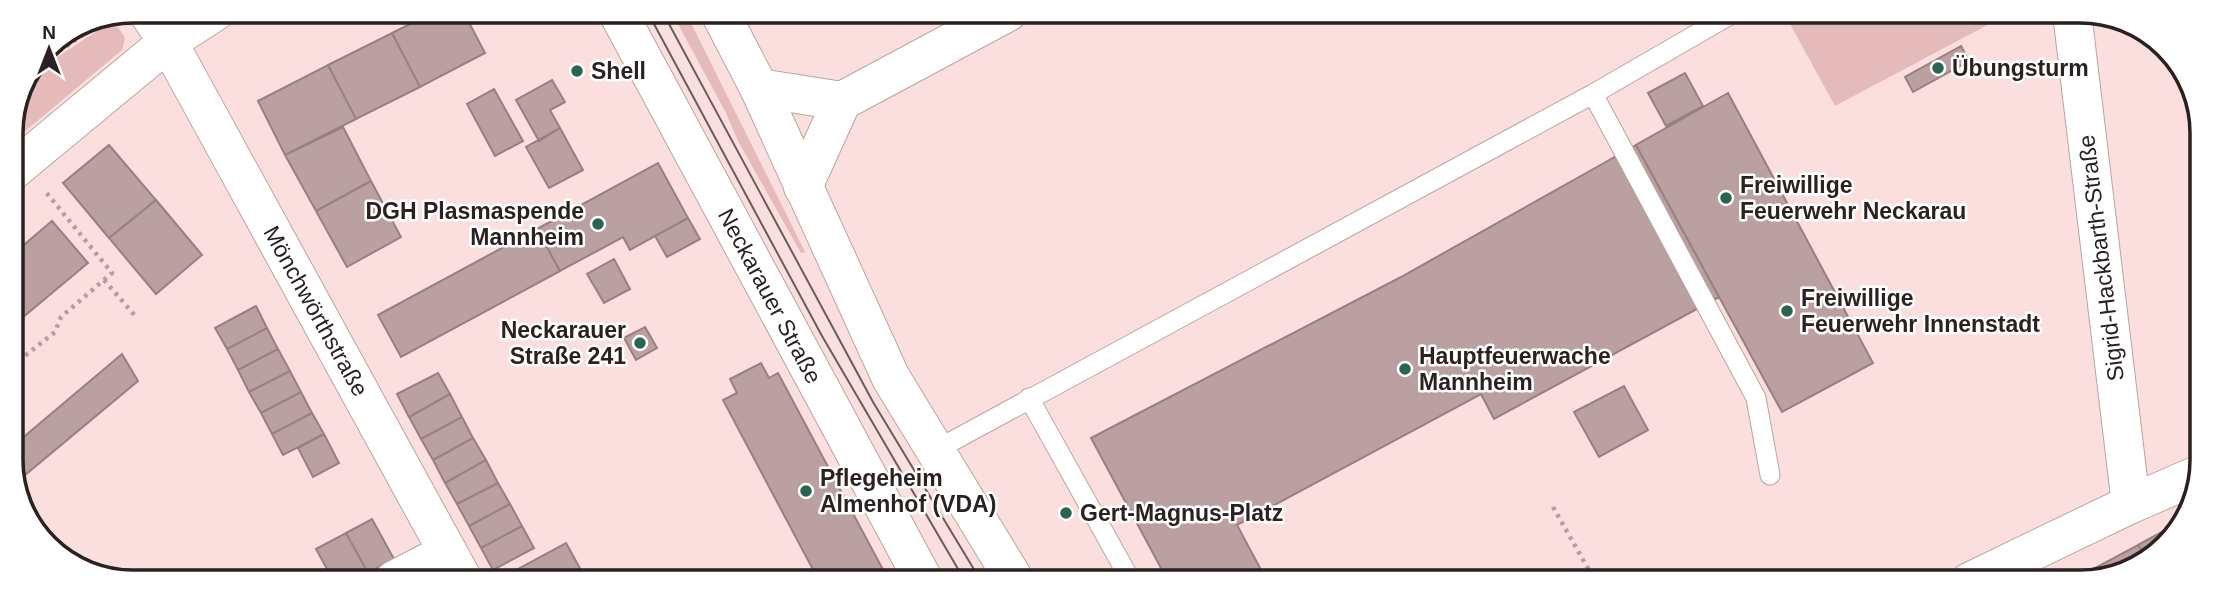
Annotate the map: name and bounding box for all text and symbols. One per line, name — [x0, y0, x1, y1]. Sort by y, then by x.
north arrow — [14, 14, 84, 84]
text: N — [42, 22, 56, 43]
place label: Übungsturm — [1952, 55, 2089, 81]
place label: Shell — [591, 58, 646, 84]
marker: Übungsturm — [1930, 60, 1946, 76]
marker: Shell — [569, 63, 585, 79]
street label: Sigrid-Hackbarth-Straße — [2073, 133, 2129, 383]
place label: Freiwillige Feuerwehr Neckarau — [1740, 172, 1966, 224]
marker: Freiwillige Feuerwehr Neckarau — [1718, 190, 1734, 206]
place label: DGH Plasmaspende Mannheim — [365, 198, 584, 250]
street label: Neckarauer Straße — [713, 204, 827, 388]
marker: DGH Plasmaspende Mannheim — [590, 216, 606, 232]
street label: Mönchwörthstraße — [258, 221, 374, 401]
place label: Freiwillige Feuerwehr Innenstadt — [1801, 285, 2040, 337]
marker: Freiwillige Feuerwehr Innenstadt — [1779, 303, 1795, 319]
place label: Neckarauer Straße 241 — [501, 317, 626, 369]
marker: Neckarauer Straße 241 — [632, 335, 648, 351]
place label: Hauptfeuerwache Mannheim — [1419, 343, 1611, 395]
marker: Hauptfeuerwache Mannheim — [1397, 361, 1413, 377]
place label: Pflegeheim Almenhof (VDA) — [820, 465, 996, 517]
marker: Pflegeheim Almenhof (VDA) — [798, 483, 814, 499]
place label: Gert-Magnus-Platz — [1080, 500, 1283, 526]
marker: Gert-Magnus-Platz — [1058, 505, 1074, 521]

